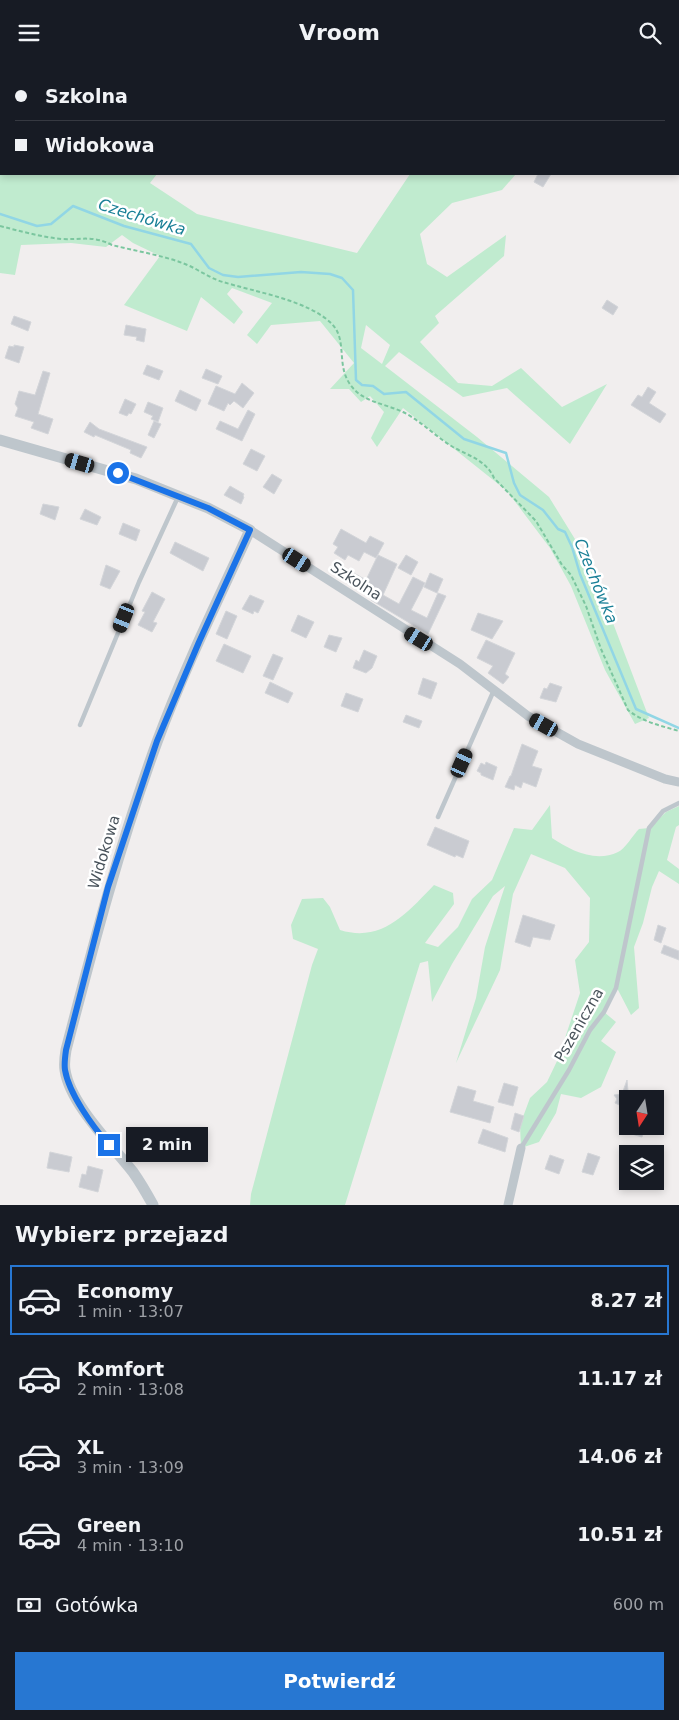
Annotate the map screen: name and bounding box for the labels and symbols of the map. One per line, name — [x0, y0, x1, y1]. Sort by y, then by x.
water label: Czechówka — [96, 195, 188, 239]
car — [63, 452, 96, 474]
route start — [107, 462, 129, 484]
water label: Czechówka — [570, 536, 622, 626]
car — [280, 546, 313, 574]
street label: Szkolna — [327, 558, 385, 604]
car — [111, 601, 136, 635]
car — [402, 625, 435, 653]
car — [527, 711, 560, 739]
car — [449, 746, 474, 780]
street label: Widokowa — [84, 813, 124, 891]
street label: Pszeniczna — [551, 985, 607, 1065]
north arrow — [619, 1090, 664, 1135]
callout: 2 min — [126, 1127, 209, 1163]
route end — [98, 1134, 120, 1156]

